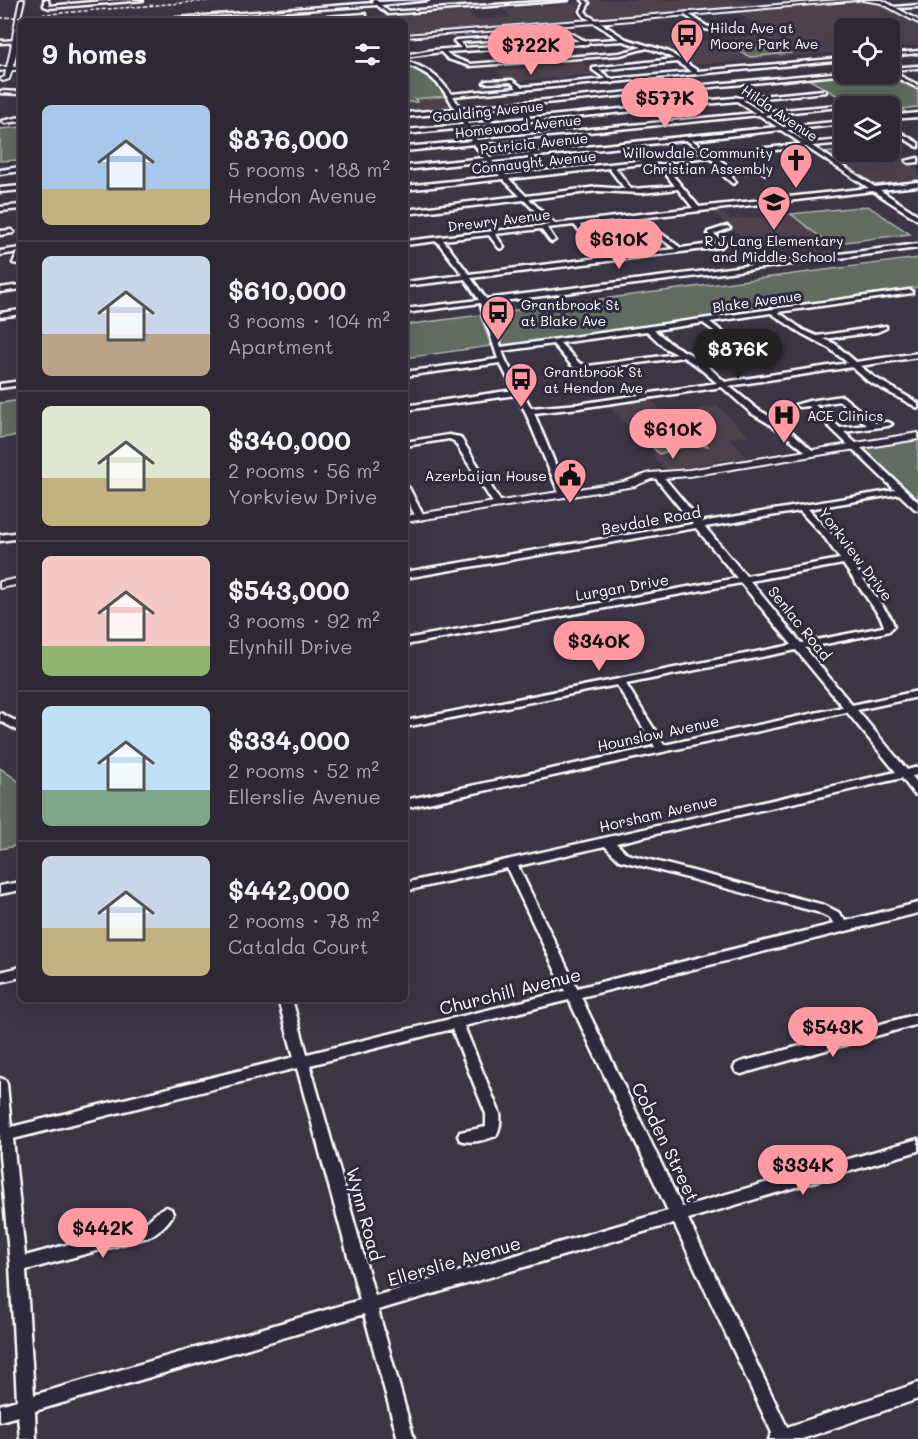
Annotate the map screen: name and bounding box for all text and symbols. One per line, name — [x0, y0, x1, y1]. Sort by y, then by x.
bus stop icon: Hilda Ave at Moore Park Ave — [669, 17, 705, 64]
place label: Hilda Ave at Moore Park Ave — [710, 18, 819, 53]
map controls — [834, 18, 900, 162]
button: locate — [834, 18, 900, 84]
pin: $722K — [489, 25, 573, 76]
text: $722K — [501, 31, 561, 57]
text: 9 homes — [42, 37, 147, 71]
icon: filters — [351, 38, 384, 71]
pin: $577K — [623, 78, 707, 129]
street label: Hilda Avenue — [738, 80, 822, 146]
text: $577K — [635, 84, 695, 110]
street label: Goulding Avenue — [431, 96, 545, 126]
button: layers — [834, 96, 900, 162]
street label: Homewood Avenue — [454, 110, 582, 142]
text: $876,000 — [228, 122, 349, 156]
street label: Patricia Avenue — [479, 128, 589, 158]
icon: home — [90, 129, 162, 201]
church icon: Willowdale Community Christian Assembly — [778, 142, 814, 189]
place label: Willowdale Community Christian Assembly — [622, 143, 773, 178]
street label: Connaught Avenue — [471, 146, 597, 178]
text: 5 rooms · 188 m² — [228, 156, 390, 182]
text: Hendon Avenue — [228, 182, 377, 208]
school or university icon: R J Lang Elementary and Middle School — [756, 184, 792, 231]
street label: Drewry Avenue — [447, 204, 551, 236]
pin: $610K — [577, 219, 661, 270]
text: $610K — [589, 225, 649, 251]
place label: R J Lang Elementary and Middle School — [704, 231, 844, 266]
text: $610,000 — [228, 273, 346, 307]
icon: home — [90, 280, 162, 352]
street label: Blake Avenue — [711, 285, 803, 317]
bus stop icon: Grantbrook St at Blake Ave — [480, 294, 516, 341]
place label: Grantbrook St at Blake Ave — [521, 295, 620, 330]
text: 3 rooms · 104 m² — [228, 307, 390, 333]
pin: $876K — [696, 329, 780, 380]
text: Apartment — [228, 333, 334, 359]
text: $876K — [707, 335, 769, 361]
bus stop icon: Grantbrook St at Hendon Ave — [503, 361, 539, 408]
place label: Grantbrook St at Hendon Ave — [544, 362, 644, 397]
hospital icon: ACE Clinics — [766, 397, 802, 444]
place label: ACE Clinics — [807, 406, 883, 425]
pin: $610K — [631, 409, 715, 460]
text: $610K — [643, 415, 703, 441]
text: $340,000 — [228, 423, 351, 457]
icon: home — [90, 430, 162, 502]
text: 2 rooms · 56 m² — [228, 457, 380, 483]
public building icon: Azerbaijan House — [552, 457, 588, 504]
place label: Azerbaijan House — [425, 466, 547, 485]
text: Yorkview Drive — [228, 483, 377, 509]
street label: Bevdale Road — [600, 501, 702, 539]
street label: Yorkview Drive — [814, 503, 898, 605]
street label: Lurgan Drive — [574, 569, 670, 605]
text: $543,000 — [228, 573, 349, 607]
icon: home — [90, 580, 162, 652]
street label: Senlac Road — [764, 582, 836, 664]
text: 3 rooms · 92 m² — [228, 607, 380, 633]
pin: $340K — [557, 621, 641, 672]
text: $340K — [567, 627, 631, 653]
text: Elynhill Drive — [228, 633, 353, 659]
street label: Hounslow Avenue — [595, 710, 721, 756]
text: $334,000 — [228, 723, 350, 757]
icon: home — [90, 730, 162, 802]
text: 2 rooms · 52 m² — [228, 757, 379, 783]
text: Ellerslie Avenue — [228, 783, 381, 809]
street label: Horsham Avenue — [597, 790, 719, 836]
text: $442,000 — [228, 873, 350, 907]
icon: home — [90, 880, 162, 952]
text: 2 rooms · 78 m² — [228, 907, 380, 933]
text: Catalda Court — [228, 933, 368, 959]
street label: Churchill Avenue — [437, 962, 583, 1020]
pin: $543K — [791, 1007, 875, 1058]
text: $543K — [802, 1013, 864, 1039]
street label: Cobden Street — [627, 1078, 705, 1206]
pin: $334K — [761, 1145, 845, 1196]
text: $334K — [772, 1151, 834, 1177]
street label: Wynn Road — [341, 1165, 389, 1263]
pin: $442K — [61, 1208, 145, 1259]
text: $442K — [72, 1214, 134, 1240]
street label: Ellerslie Avenue — [385, 1231, 523, 1291]

